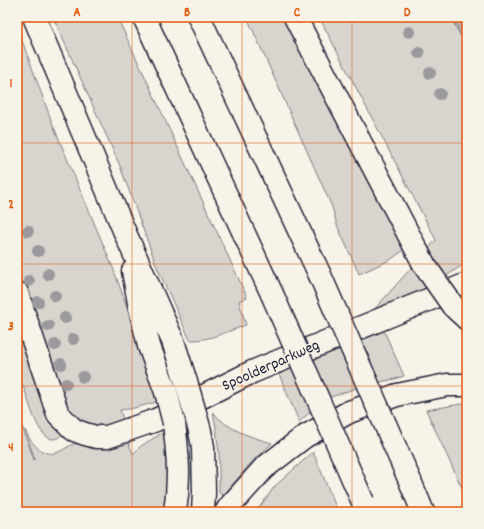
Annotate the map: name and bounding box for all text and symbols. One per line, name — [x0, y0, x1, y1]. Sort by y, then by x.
text: A — [73, 4, 81, 23]
text: B — [184, 4, 190, 23]
text: C — [294, 4, 301, 23]
text: D — [404, 4, 411, 23]
text: 1 — [10, 75, 13, 94]
text: 2 — [8, 196, 14, 215]
text: 3 — [8, 318, 14, 337]
street label: Spoolderparkweg — [218, 334, 324, 398]
text: 4 — [8, 439, 14, 458]

